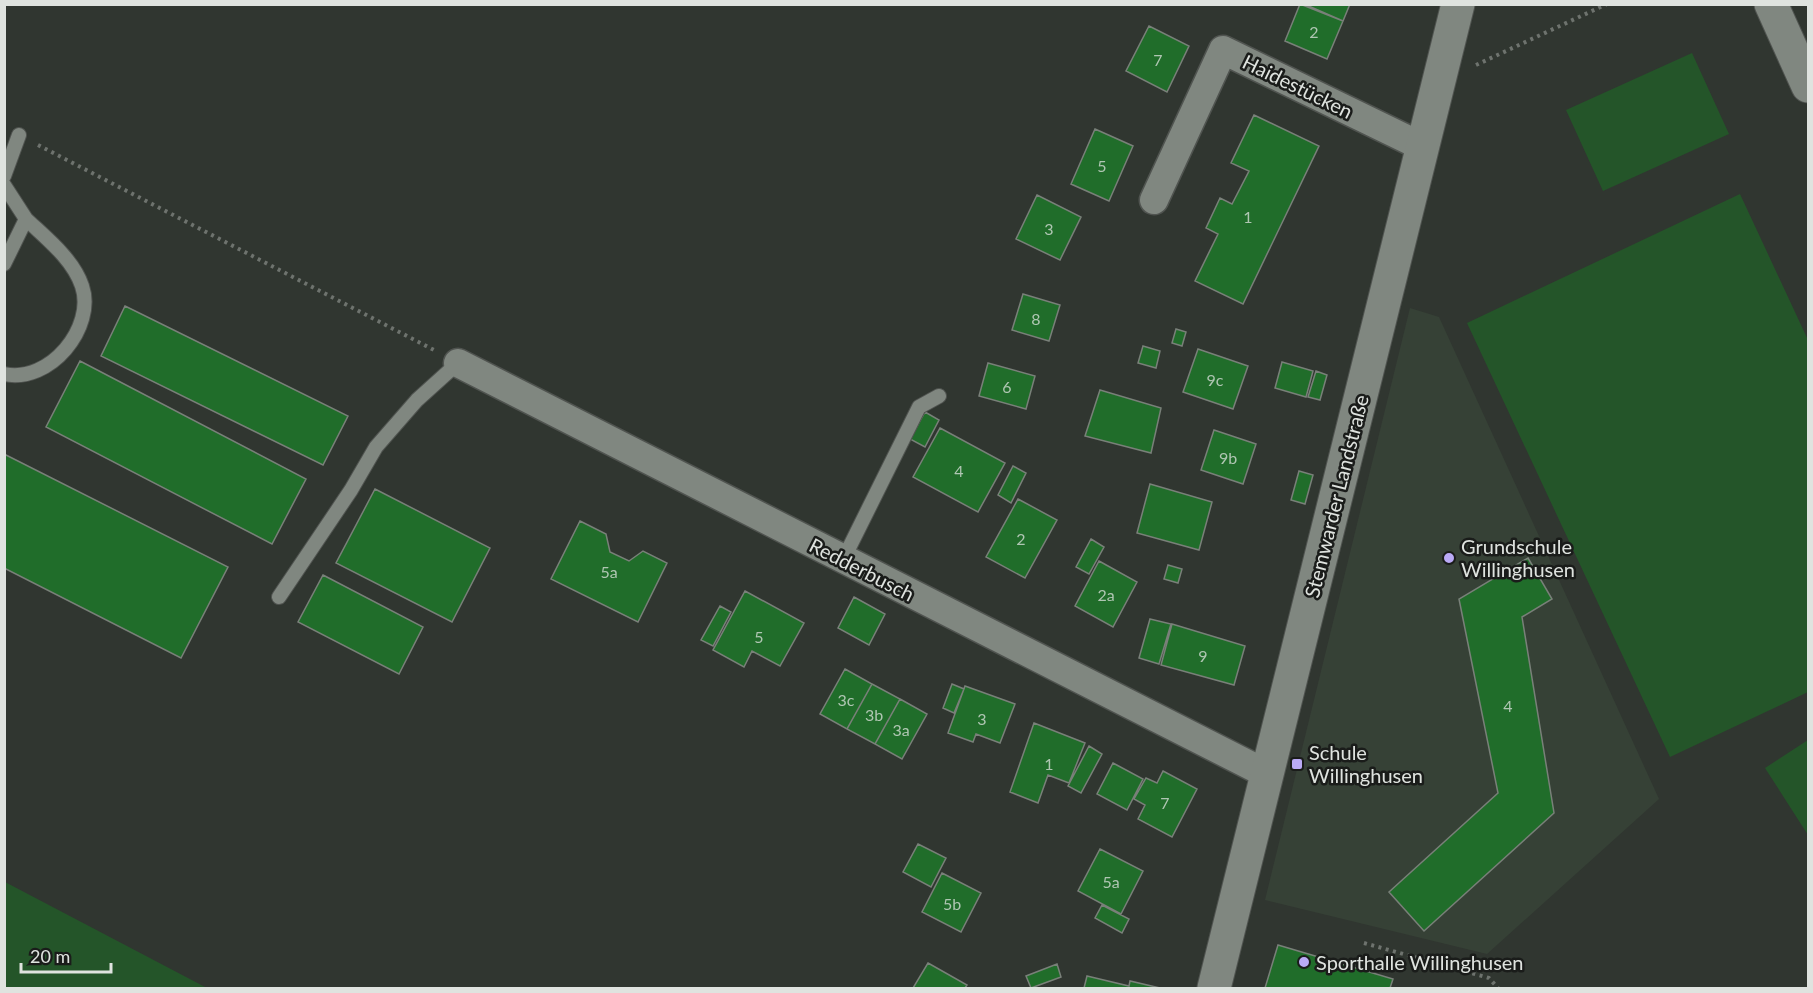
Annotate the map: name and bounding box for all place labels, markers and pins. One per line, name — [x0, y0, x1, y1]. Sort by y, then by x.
place label: Grundschule Willinghusen — [1461, 534, 1575, 581]
marker: Grundschule Willinghusen — [1442, 551, 1456, 565]
place label: Schule Willinghusen — [1309, 740, 1423, 787]
marker: Schule Willinghusen — [1290, 757, 1304, 771]
place label: Sporthalle Willinghusen — [1316, 950, 1524, 974]
marker: Sporthalle Willinghusen — [1297, 955, 1311, 969]

